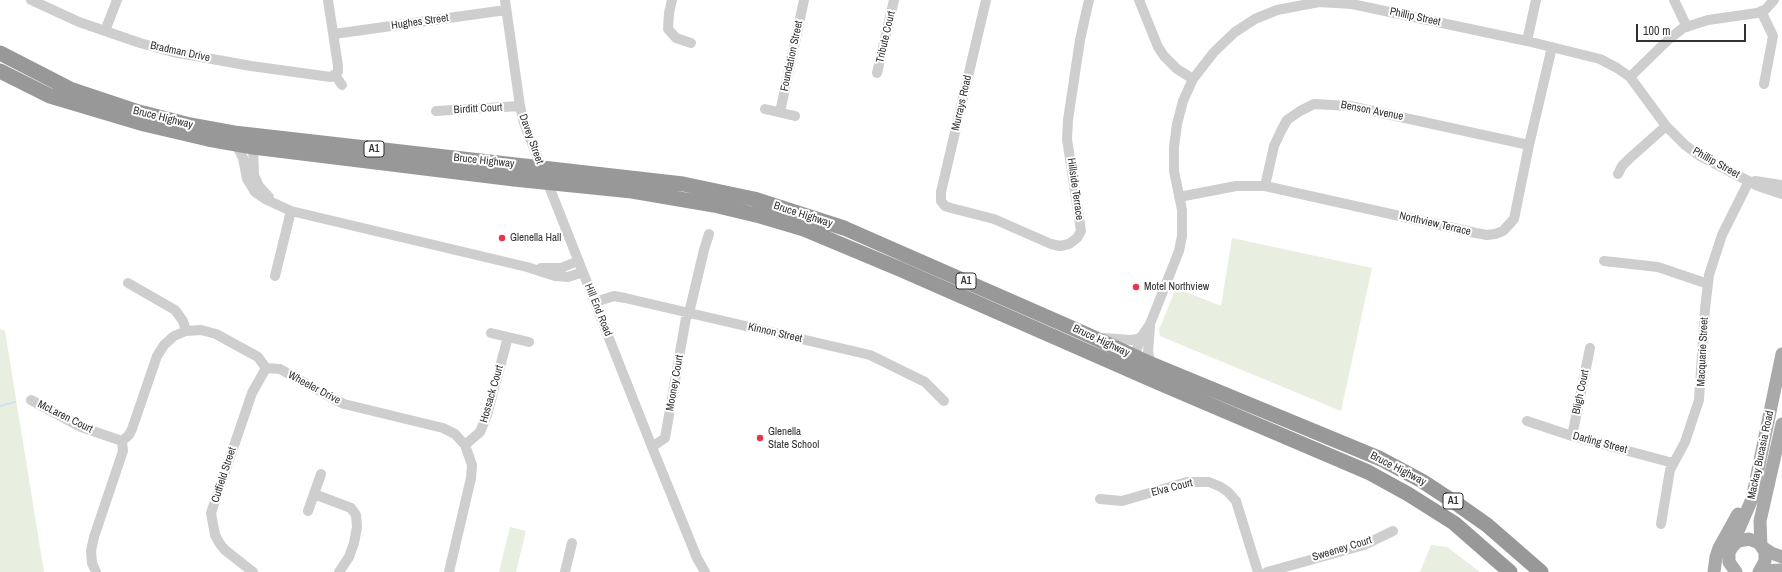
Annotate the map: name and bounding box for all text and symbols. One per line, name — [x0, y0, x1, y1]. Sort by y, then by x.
street label: Phillip Street — [1388, 5, 1442, 29]
street label: Tribute Court — [874, 10, 898, 64]
street label: Hughes Street — [391, 11, 449, 33]
scale bar — [1638, 16, 1748, 42]
street label: Foundation Street — [778, 20, 806, 92]
text: 100 m — [1643, 23, 1670, 39]
street label: Bradman Drive — [149, 39, 211, 65]
street label: Murrays Road — [949, 74, 975, 132]
street label: Benson Avenue — [1340, 98, 1404, 124]
street label: Birditt Court — [453, 101, 503, 117]
street label: Bruce Highway — [132, 104, 194, 132]
street label: Davey Street — [516, 112, 546, 166]
road number: A1 — [364, 141, 384, 157]
street label: Phillip Street — [1690, 145, 1742, 181]
street label: Bruce Highway — [453, 151, 515, 171]
street label: Hillside Terrace — [1064, 157, 1086, 221]
street label: Bruce Highway — [772, 199, 834, 231]
street label: Northview Terrace — [1398, 209, 1472, 239]
place label: Glenella Hall — [510, 231, 561, 245]
marker: Glenella Hall — [497, 233, 507, 243]
road number: A1 — [956, 273, 976, 289]
place label: Motel Northview — [1144, 280, 1209, 294]
street label: Hill End Road — [581, 282, 615, 338]
marker: Motel Northview — [1131, 282, 1141, 292]
street label: Macquarie Street — [1695, 317, 1711, 387]
street label: Kinnon Street — [747, 320, 803, 346]
street label: Bruce Highway — [1070, 322, 1132, 360]
street label: Mooney Court — [664, 354, 686, 412]
street label: Hossack Court — [478, 364, 506, 424]
street label: Wheeler Drive — [285, 369, 343, 407]
street label: Bligh Court — [1570, 369, 1592, 415]
street label: McLaren Court — [35, 398, 95, 436]
street label: Mackay Bucasia Road — [1745, 409, 1777, 501]
place label: Glenella State School — [768, 425, 819, 451]
street label: Darling Street — [1571, 429, 1629, 457]
marker: Glenella State School — [755, 433, 765, 443]
street label: Cutfield Street — [209, 446, 239, 504]
street label: Bruce Highway — [1368, 449, 1428, 489]
street label: Elva Court — [1150, 477, 1194, 499]
road number: A1 — [1443, 493, 1463, 509]
street label: Sweeney Court — [1311, 534, 1373, 564]

